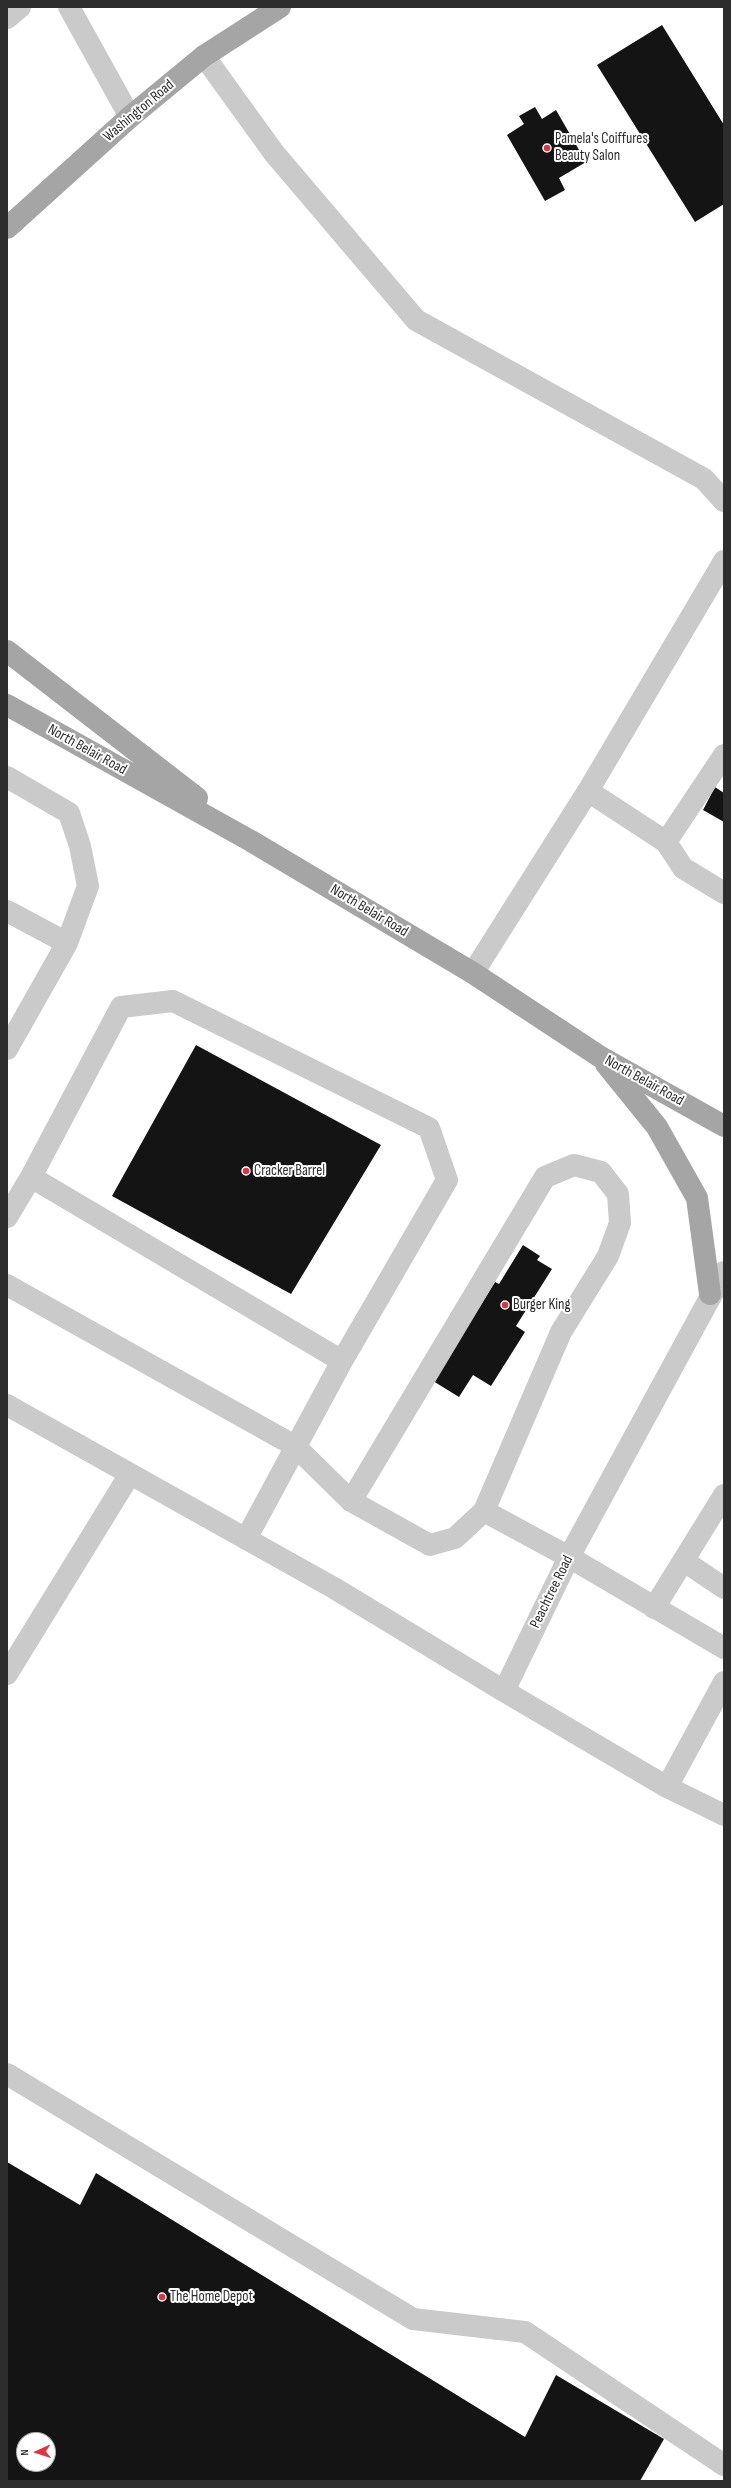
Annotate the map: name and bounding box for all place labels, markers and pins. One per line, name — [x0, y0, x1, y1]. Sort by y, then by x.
place label: Pamela's Coiffures Beauty Salon — [555, 130, 648, 165]
marker: Pamela's Coiffures Beauty Salon — [542, 143, 552, 153]
place label: Cracker Barrel — [254, 1162, 325, 1180]
marker: Cracker Barrel — [241, 1166, 251, 1176]
place label: Burger King — [513, 1296, 571, 1314]
marker: Burger King — [500, 1300, 510, 1310]
place label: The Home Depot — [170, 2288, 253, 2306]
marker: The Home Depot — [157, 2292, 167, 2302]

